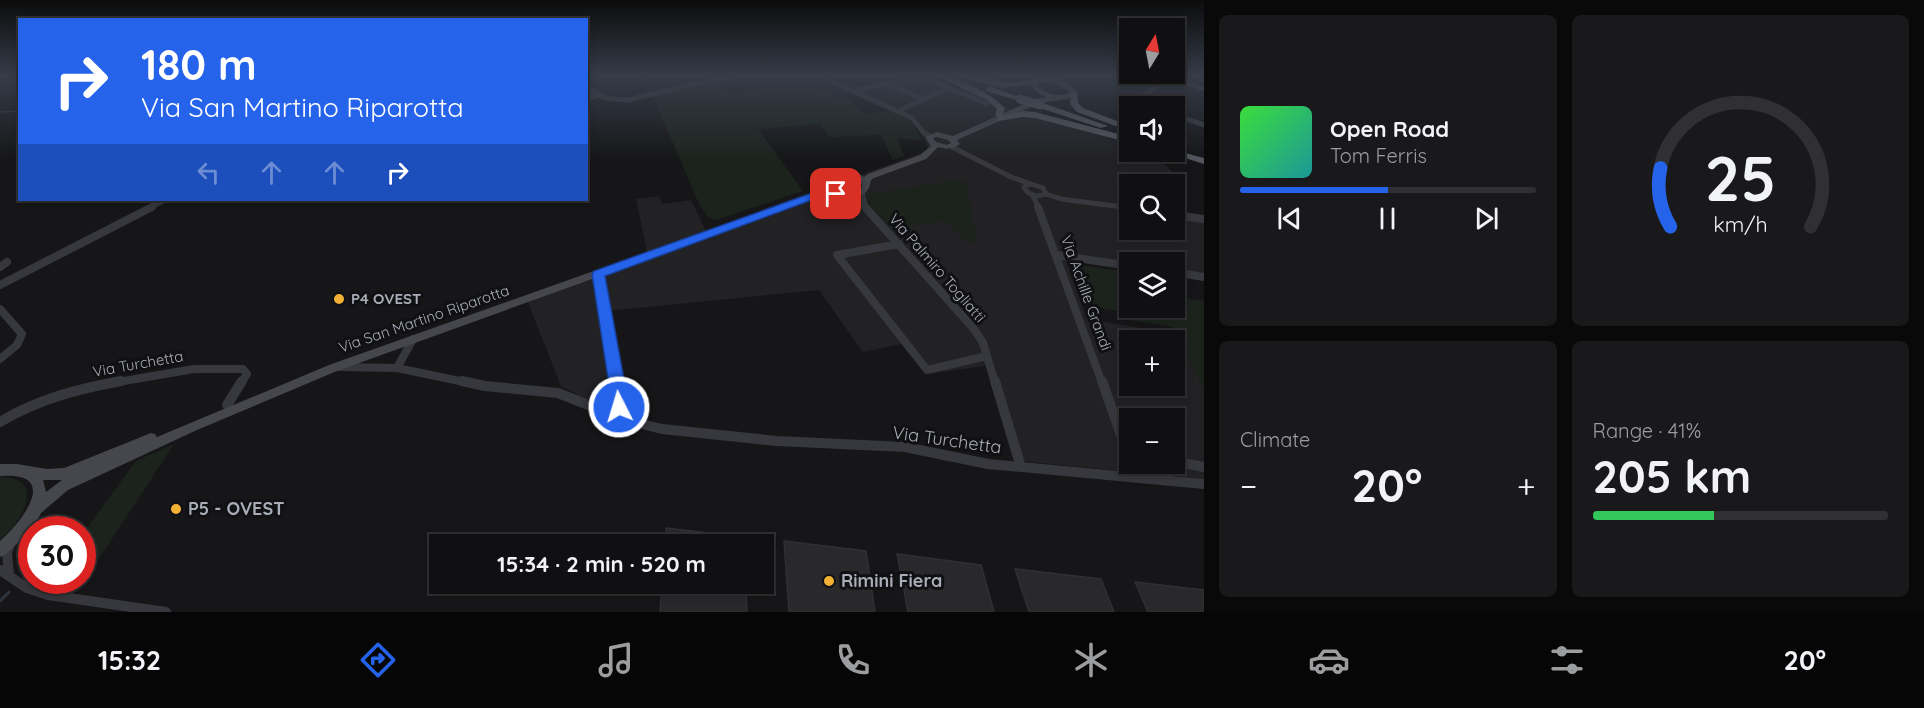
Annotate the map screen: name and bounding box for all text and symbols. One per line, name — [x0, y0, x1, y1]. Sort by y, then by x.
north arrow — [1119, 18, 1185, 84]
map controls — [1119, 18, 1185, 474]
text: 180 m — [141, 38, 257, 91]
icon: right — [42, 42, 120, 120]
text: Via San Martino Riparotta — [141, 90, 464, 124]
button: sound — [1119, 96, 1185, 162]
text: Open Road — [1330, 115, 1449, 143]
text: 25 — [1705, 140, 1776, 218]
text: Tom Ferris — [1330, 143, 1427, 168]
icon: left — [192, 156, 225, 189]
icon: ahead — [255, 156, 288, 189]
icon: ahead — [318, 156, 351, 189]
icon: right — [381, 156, 414, 189]
pin — [810, 168, 861, 219]
button: search — [1119, 174, 1185, 240]
icon: arrive — [819, 177, 852, 210]
icon: previous — [1273, 202, 1306, 235]
icon: pause — [1371, 202, 1404, 235]
icon: next — [1470, 202, 1503, 235]
street label: Via Palmiro Togliatti — [885, 209, 990, 326]
text: km/h — [1713, 212, 1767, 238]
street label: Via Achille Grandi — [1057, 233, 1116, 353]
button: layers — [1119, 252, 1185, 318]
street label: Via San Martino Riparotta — [336, 280, 512, 357]
place label: P4 OVEST — [351, 289, 421, 308]
marker: P4 OVEST — [332, 292, 346, 306]
button: + — [1119, 330, 1185, 396]
street label: Via Turchetta — [91, 346, 185, 381]
position arrow — [587, 375, 651, 439]
button: − — [1119, 408, 1185, 474]
text: Range · 41% — [1593, 418, 1701, 443]
street label: Via Turchetta — [891, 420, 1003, 459]
text: Climate — [1240, 427, 1310, 452]
text: 205 km — [1593, 448, 1751, 504]
text: 20° — [1352, 457, 1422, 513]
text: − — [1240, 465, 1257, 506]
text: + — [1517, 465, 1535, 506]
place label: P5 - OVEST — [188, 497, 284, 520]
marker: P5 - OVEST — [169, 502, 183, 516]
speed limit sign: 30 — [18, 516, 96, 594]
text: 15:34 · 2 min · 520 m — [497, 550, 706, 578]
place label: Rimini Fiera — [841, 569, 942, 592]
marker: Rimini Fiera — [822, 574, 836, 588]
icon: directions — [357, 639, 399, 681]
icon: music — [595, 639, 637, 681]
icon: phone — [832, 639, 874, 681]
icon: climate — [1070, 639, 1112, 681]
icon: car — [1308, 639, 1350, 681]
icon: filters — [1546, 639, 1588, 681]
text: 15:32 — [98, 643, 161, 677]
text: 20° — [1784, 643, 1826, 677]

